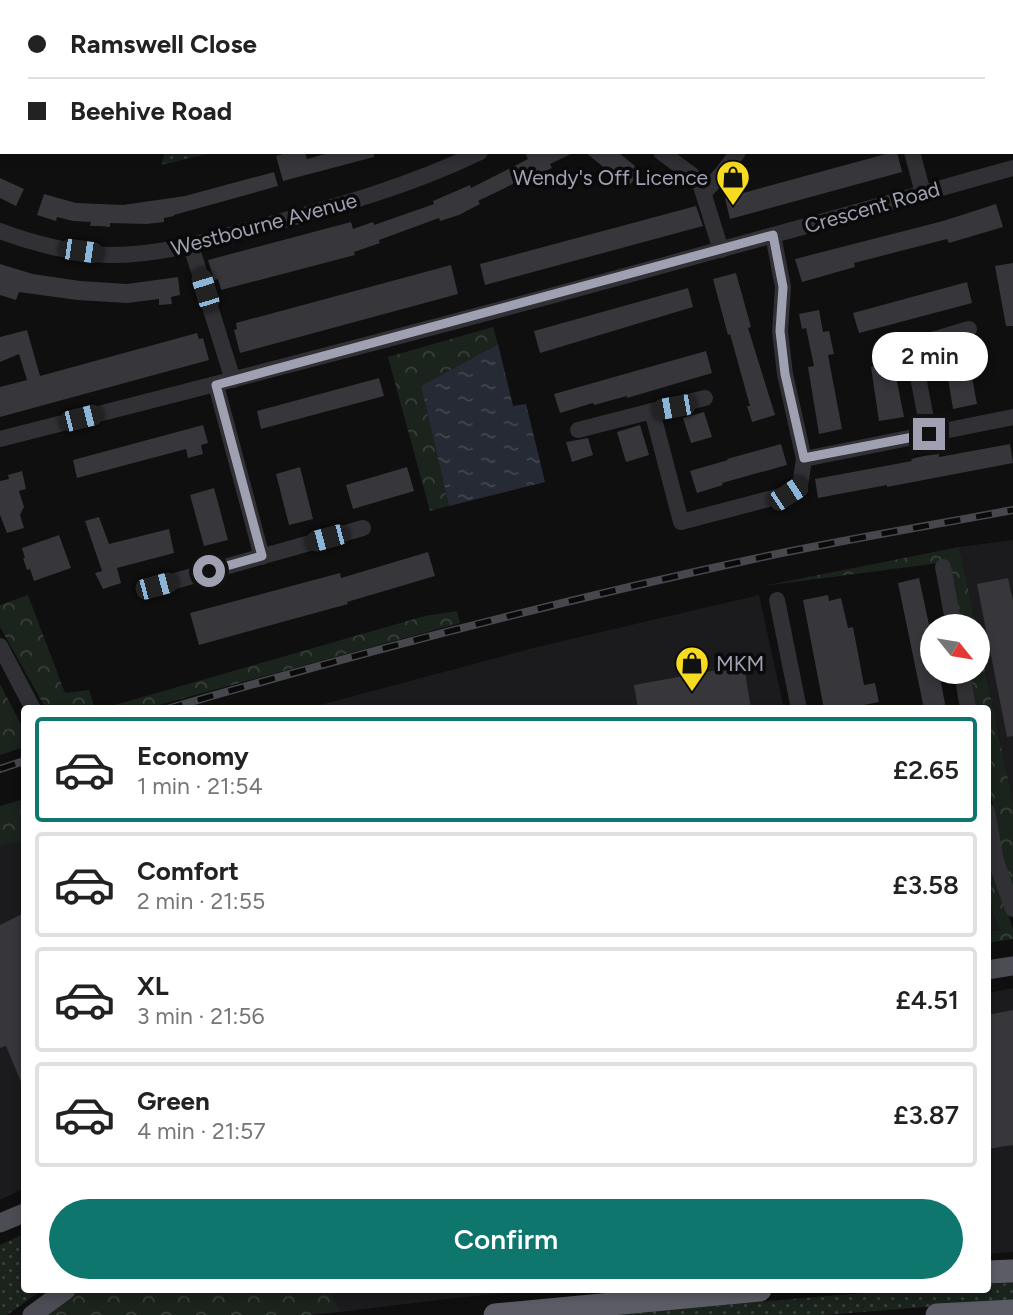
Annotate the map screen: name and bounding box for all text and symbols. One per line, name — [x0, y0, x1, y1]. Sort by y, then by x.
text: Ramswell Close — [70, 28, 257, 60]
text: Beehive Road — [70, 95, 232, 127]
shop icon: Wendy's Off Licence — [714, 158, 752, 207]
place label: Wendy's Off Licence — [513, 165, 708, 190]
street label: Crescent Road — [801, 176, 943, 238]
street label: Westbourne Avenue — [168, 187, 360, 261]
car — [59, 238, 104, 264]
car — [189, 267, 222, 313]
callout: 2 min — [871, 332, 987, 382]
text: 2 min — [901, 342, 959, 370]
car — [652, 393, 697, 421]
car — [59, 403, 104, 433]
route end — [913, 418, 945, 450]
car — [765, 474, 812, 514]
car — [304, 522, 351, 554]
route start — [193, 555, 225, 587]
car — [133, 570, 180, 602]
north arrow — [920, 614, 990, 684]
map controls — [920, 614, 990, 684]
shop icon: MKM — [673, 644, 711, 693]
place label: MKM — [716, 651, 764, 676]
icon: car — [53, 738, 116, 801]
text: Economy — [137, 740, 249, 772]
text: £2.65 — [893, 754, 959, 786]
text: 1 min · 21:54 — [137, 772, 263, 800]
icon: car — [53, 853, 116, 916]
text: Comfort — [137, 855, 239, 887]
text: £3.58 — [892, 869, 959, 901]
text: 2 min · 21:55 — [137, 887, 265, 915]
icon: car — [53, 968, 116, 1031]
text: XL — [137, 970, 169, 1002]
text: £4.51 — [895, 984, 959, 1016]
text: 3 min · 21:56 — [137, 1002, 265, 1030]
icon: car — [53, 1083, 116, 1146]
text: Green — [137, 1085, 210, 1117]
text: £3.87 — [893, 1099, 959, 1131]
text: 4 min · 21:57 — [137, 1117, 266, 1145]
button: Confirm — [49, 1199, 963, 1279]

